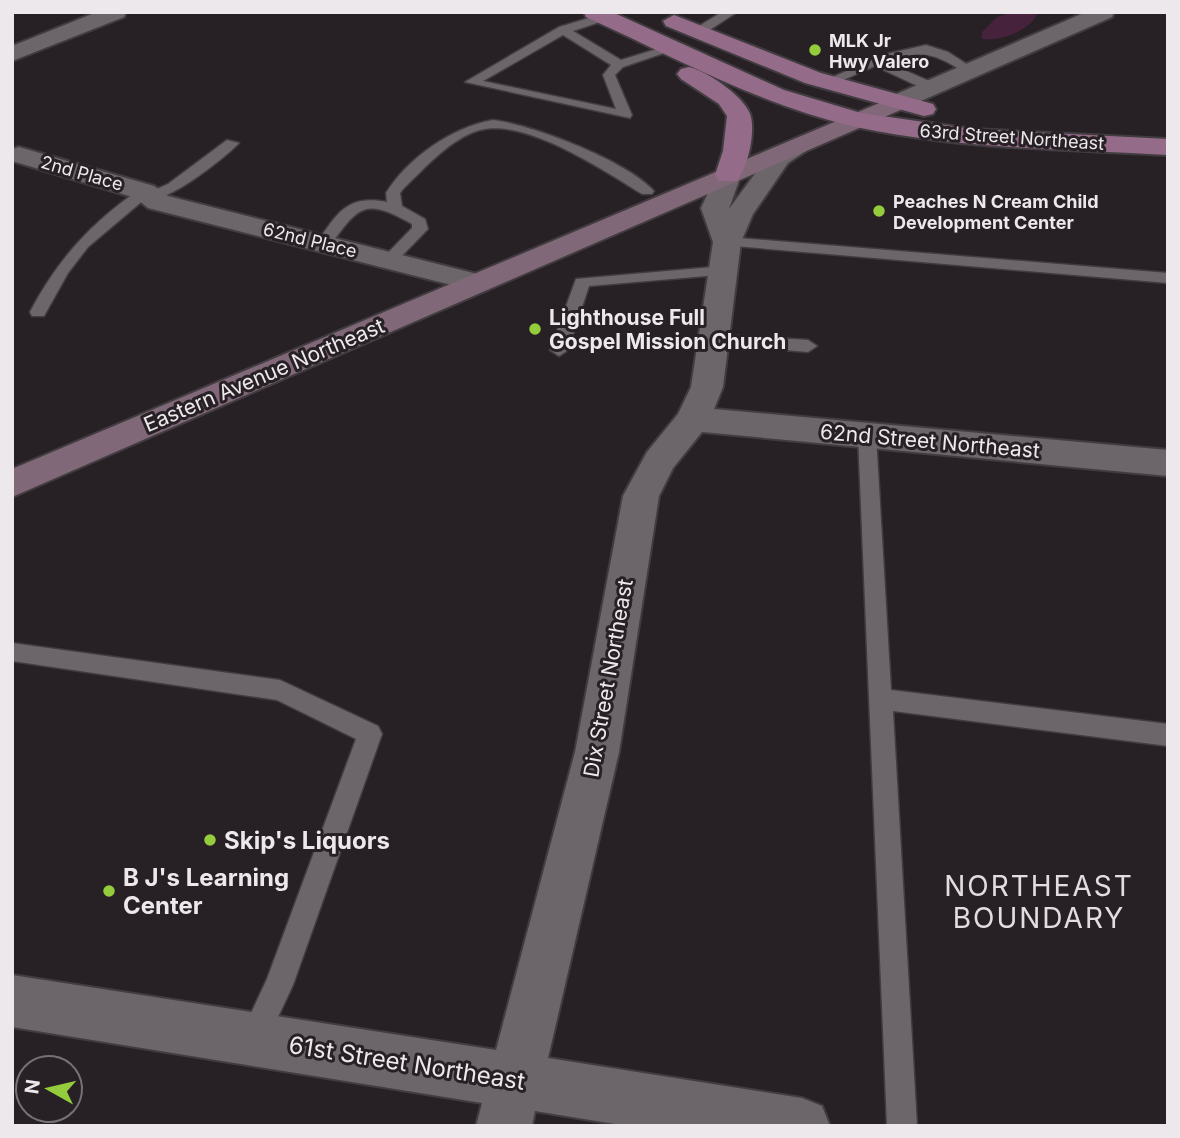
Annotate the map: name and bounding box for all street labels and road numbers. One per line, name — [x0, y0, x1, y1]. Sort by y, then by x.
street label: 63rd Street Northeast — [919, 120, 1105, 154]
street label: 2nd Place — [39, 151, 125, 195]
street label: 62nd Place — [261, 218, 359, 262]
street label: Eastern Avenue Northeast — [140, 313, 388, 437]
street label: 62nd Street Northeast — [819, 419, 1041, 463]
street label: Dix Street Northeast — [578, 577, 638, 779]
street label: 61st Street Northeast — [287, 1030, 527, 1096]

